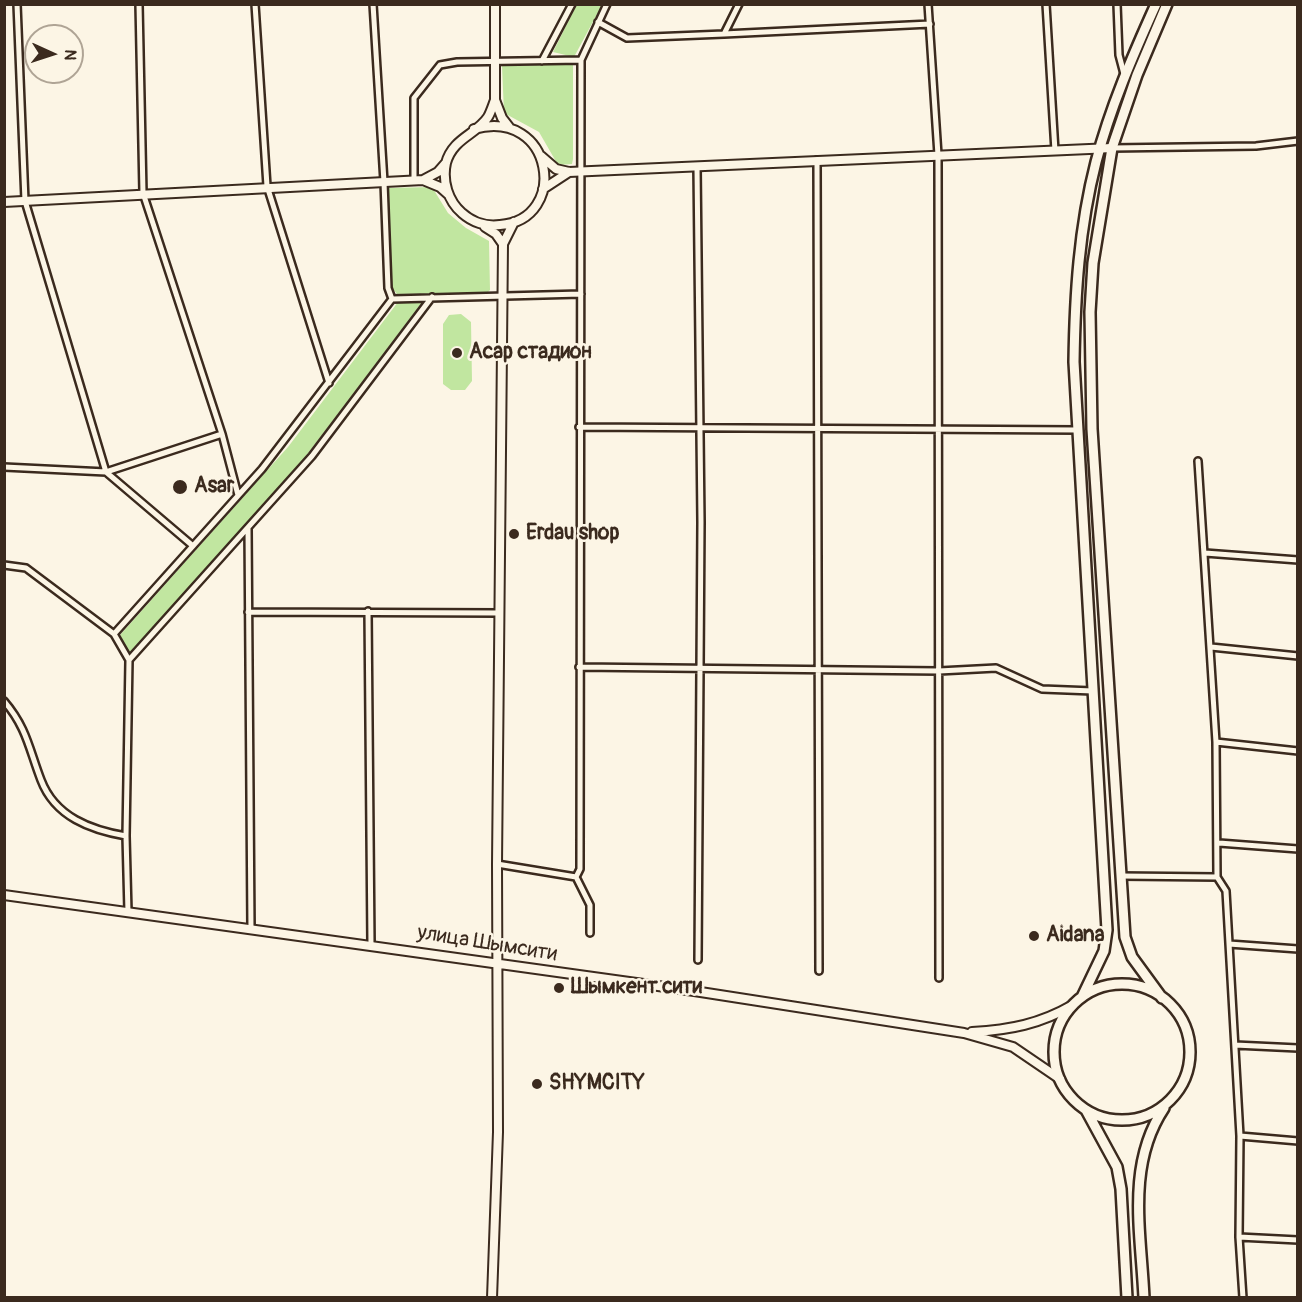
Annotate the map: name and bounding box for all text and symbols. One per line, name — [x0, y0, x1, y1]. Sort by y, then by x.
north arrow — [24, 24, 84, 84]
text: N — [60, 49, 80, 61]
place label: Асар стадион — [469, 340, 592, 366]
marker: Асар стадион — [450, 346, 464, 360]
place label: Asar — [194, 474, 234, 500]
marker: Asar — [171, 478, 189, 496]
place label: Erdau shop — [526, 521, 619, 547]
marker: Erdau shop — [507, 527, 521, 541]
street label: улица Шымсити — [415, 921, 559, 967]
place label: Aidana — [1046, 923, 1104, 949]
marker: Aidana — [1027, 929, 1041, 943]
place label: Шымкент сити — [571, 975, 702, 1001]
marker: Шымкент сити — [552, 981, 566, 995]
place label: SHYMCITY — [549, 1071, 645, 1097]
marker: SHYMCITY — [530, 1077, 544, 1091]

